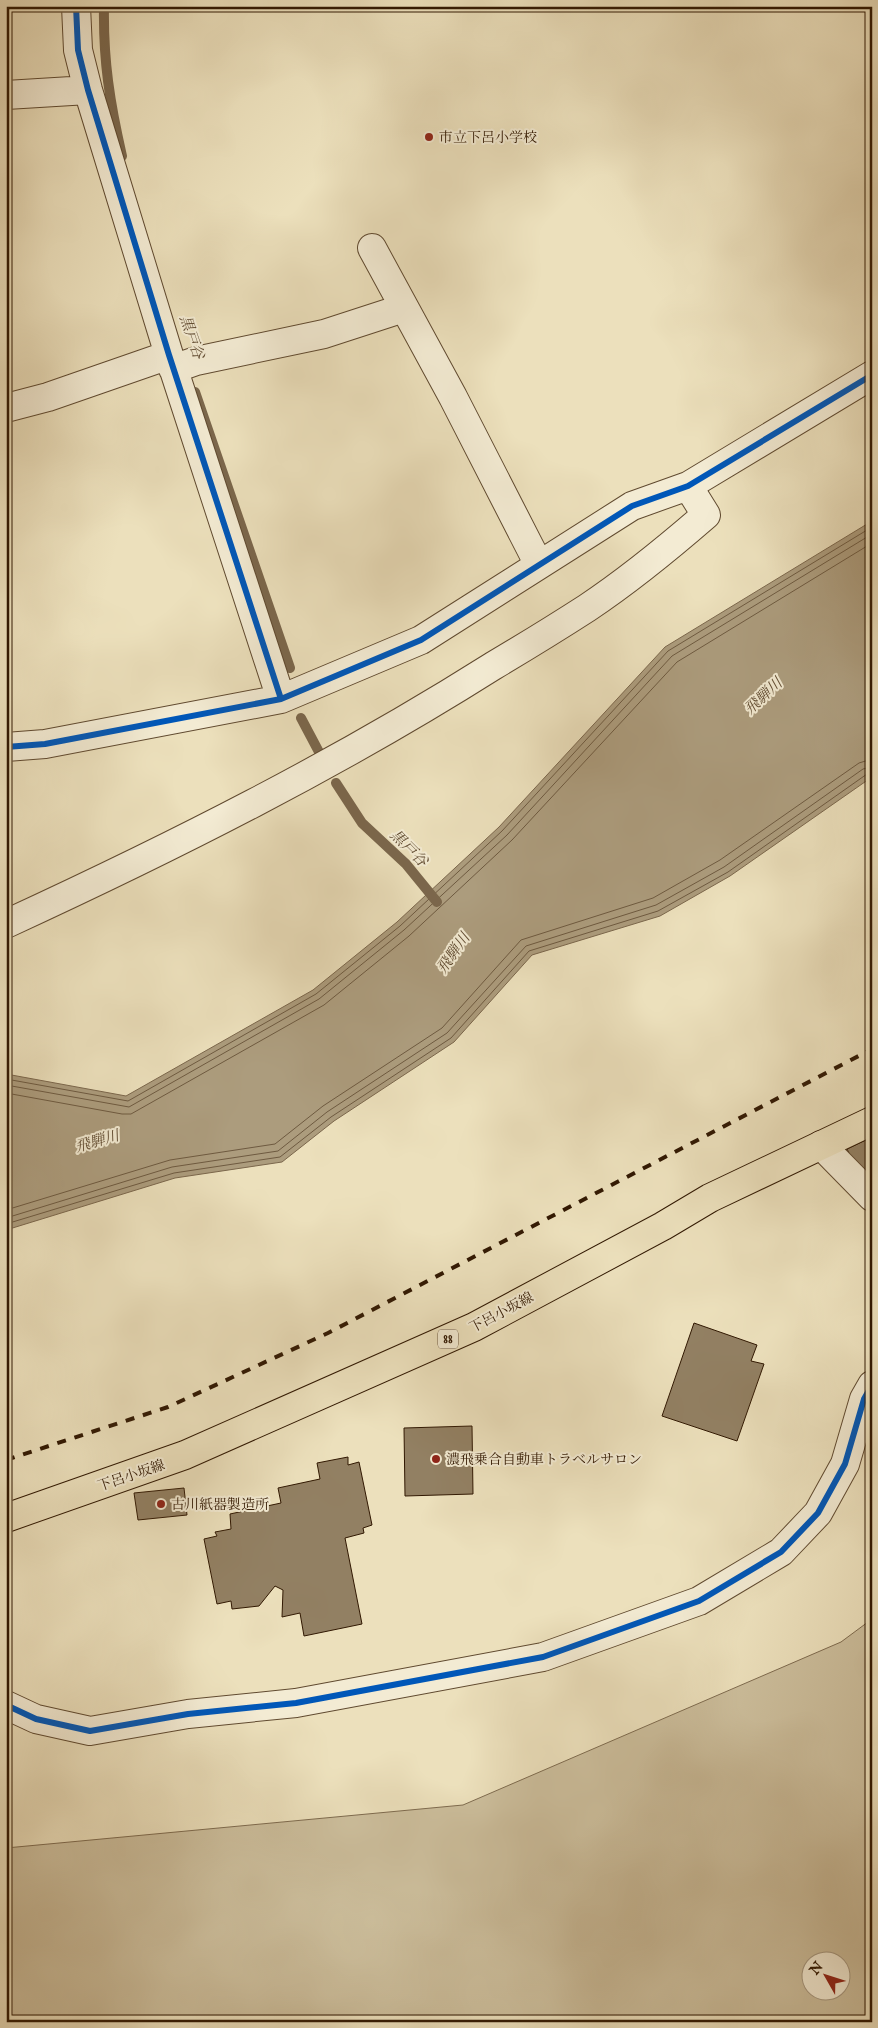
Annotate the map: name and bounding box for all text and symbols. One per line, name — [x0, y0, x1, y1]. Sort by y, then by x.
place label: 市立下呂小学校 — [439, 129, 537, 147]
marker: 市立下呂小学校 — [423, 131, 435, 143]
water label: 黒戸谷 — [175, 313, 208, 362]
water label: 飛騨川 — [740, 673, 788, 719]
water label: 黒戸谷 — [386, 826, 432, 872]
water label: 飛騨川 — [433, 928, 475, 977]
water label: 飛騨川 — [73, 1126, 123, 1157]
street label: 下呂小坂線 — [466, 1289, 537, 1337]
road number: 88 — [438, 1330, 458, 1348]
place label: 濃飛乗合自動車トラベルサロン — [446, 1451, 642, 1469]
marker: 濃飛乗合自動車トラベルサロン — [430, 1453, 442, 1465]
street label: 下呂小坂線 — [95, 1456, 167, 1496]
place label: 古川紙器製造所 — [171, 1496, 269, 1514]
marker: 古川紙器製造所 — [155, 1498, 167, 1510]
north arrow — [800, 1950, 850, 2000]
text: N — [805, 1958, 827, 1980]

